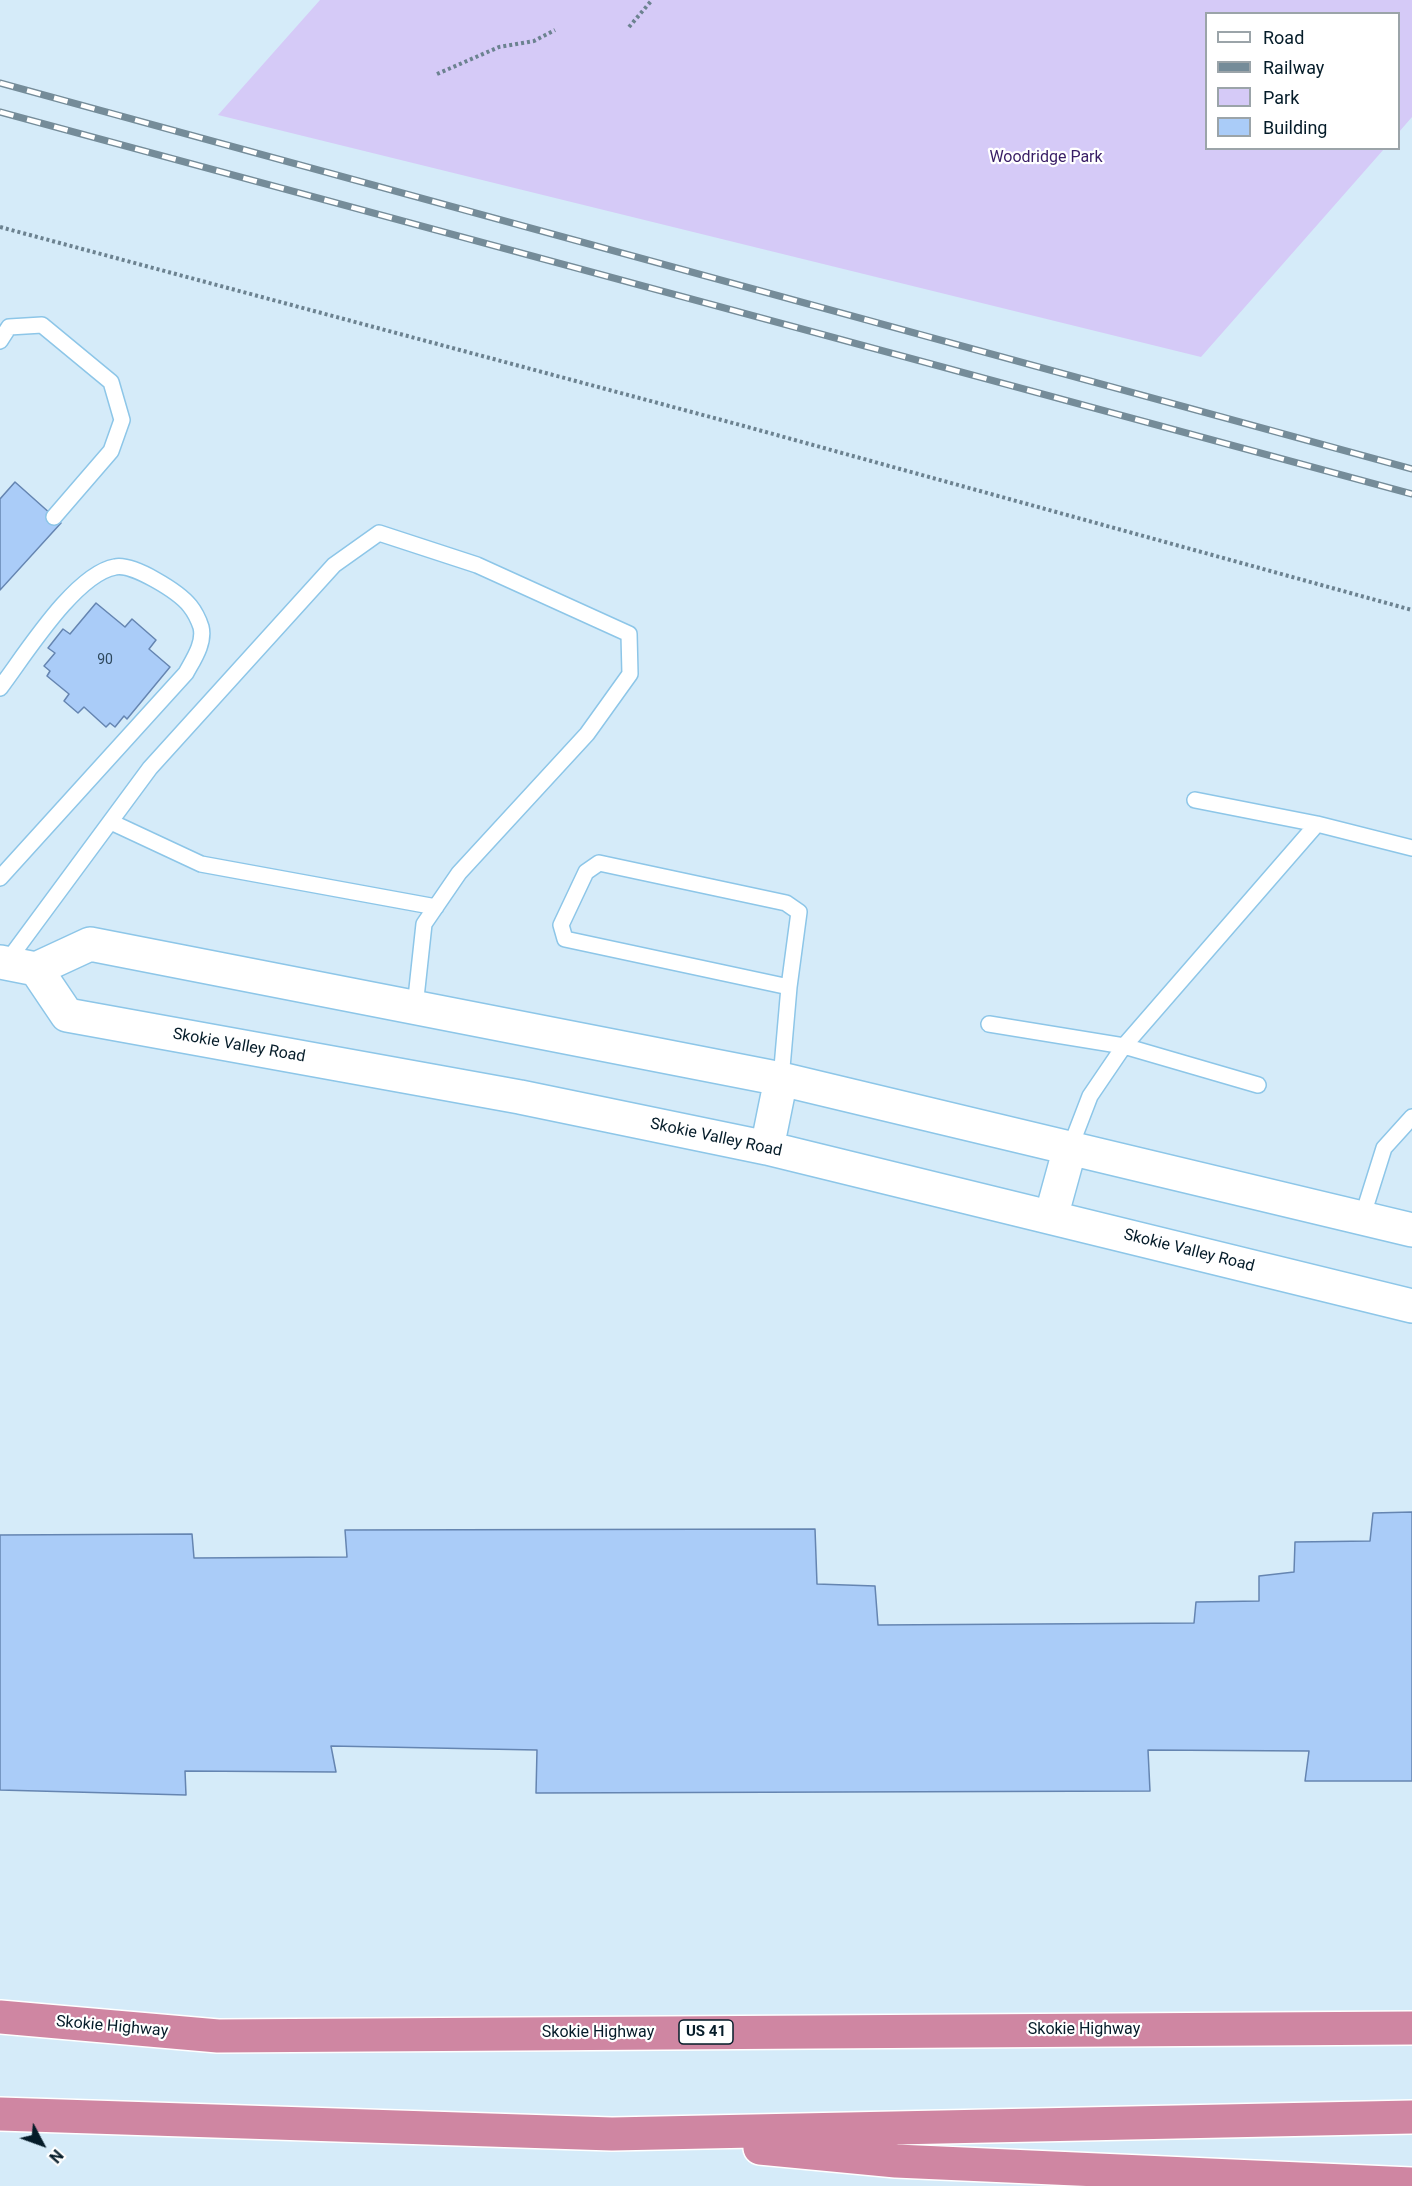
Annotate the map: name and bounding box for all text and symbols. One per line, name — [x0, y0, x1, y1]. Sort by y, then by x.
legend — [1205, 12, 1400, 150]
text: Road — [1263, 27, 1304, 48]
text: Railway — [1263, 57, 1324, 78]
text: Park — [1263, 87, 1299, 108]
text: Building — [1263, 117, 1327, 138]
park label: Woodridge Park — [989, 148, 1103, 168]
house number: 90 — [97, 652, 113, 668]
street label: Skokie Valley Road — [171, 1025, 307, 1067]
street label: Skokie Valley Road — [648, 1115, 784, 1161]
street label: Skokie Valley Road — [1122, 1225, 1256, 1277]
street label: Skokie Highway — [55, 2013, 169, 2041]
road number: US 41 — [679, 2020, 733, 2044]
street label: Skokie Highway — [1028, 2020, 1140, 2040]
street label: Skokie Highway — [542, 2023, 654, 2043]
north arrow — [12, 2114, 72, 2174]
text: N — [45, 2146, 67, 2167]

